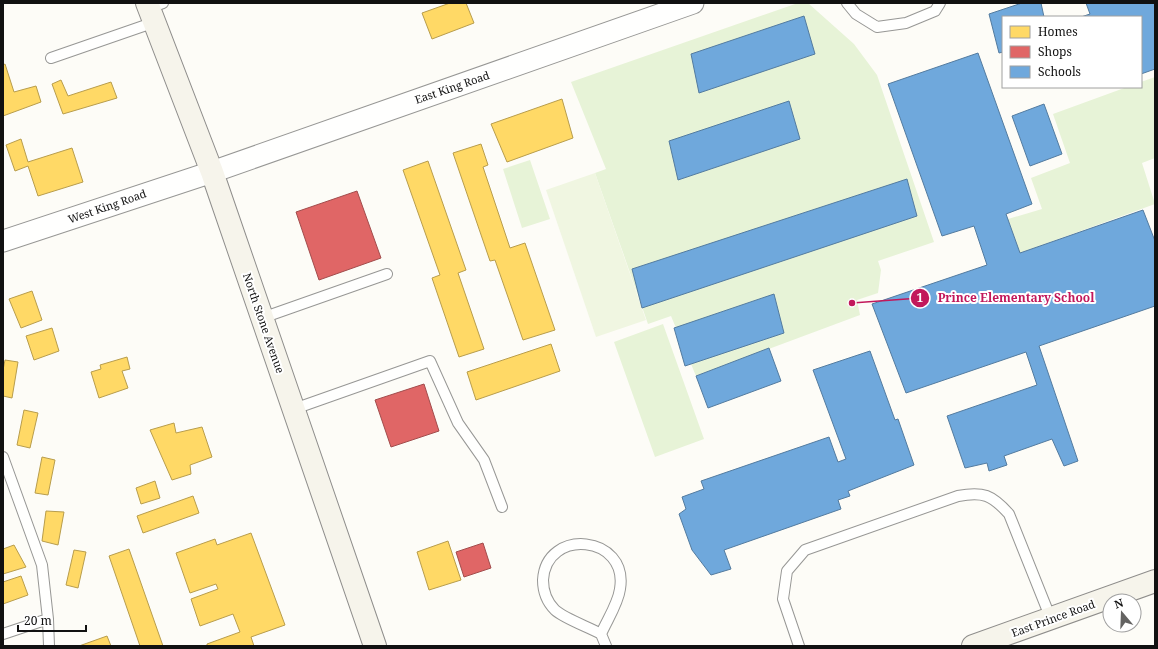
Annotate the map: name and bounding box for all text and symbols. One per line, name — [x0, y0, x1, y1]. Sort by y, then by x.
legend — [1002, 16, 1142, 88]
text: Homes — [1038, 23, 1078, 40]
text: Shops — [1038, 43, 1072, 60]
text: Schools — [1038, 63, 1081, 80]
street label: East King Road — [413, 67, 492, 107]
street label: West King Road — [66, 185, 148, 226]
street label: North Stone Avenue — [240, 271, 288, 375]
callout: Prince Elementary School — [910, 286, 1103, 310]
text: 1 — [917, 289, 924, 306]
text: Prince Elementary School — [938, 289, 1095, 306]
north arrow — [1102, 593, 1142, 633]
text: N — [1112, 594, 1125, 612]
street label: East Prince Road — [1009, 596, 1097, 640]
scale bar — [18, 607, 86, 633]
text: 20 m — [24, 612, 52, 629]

